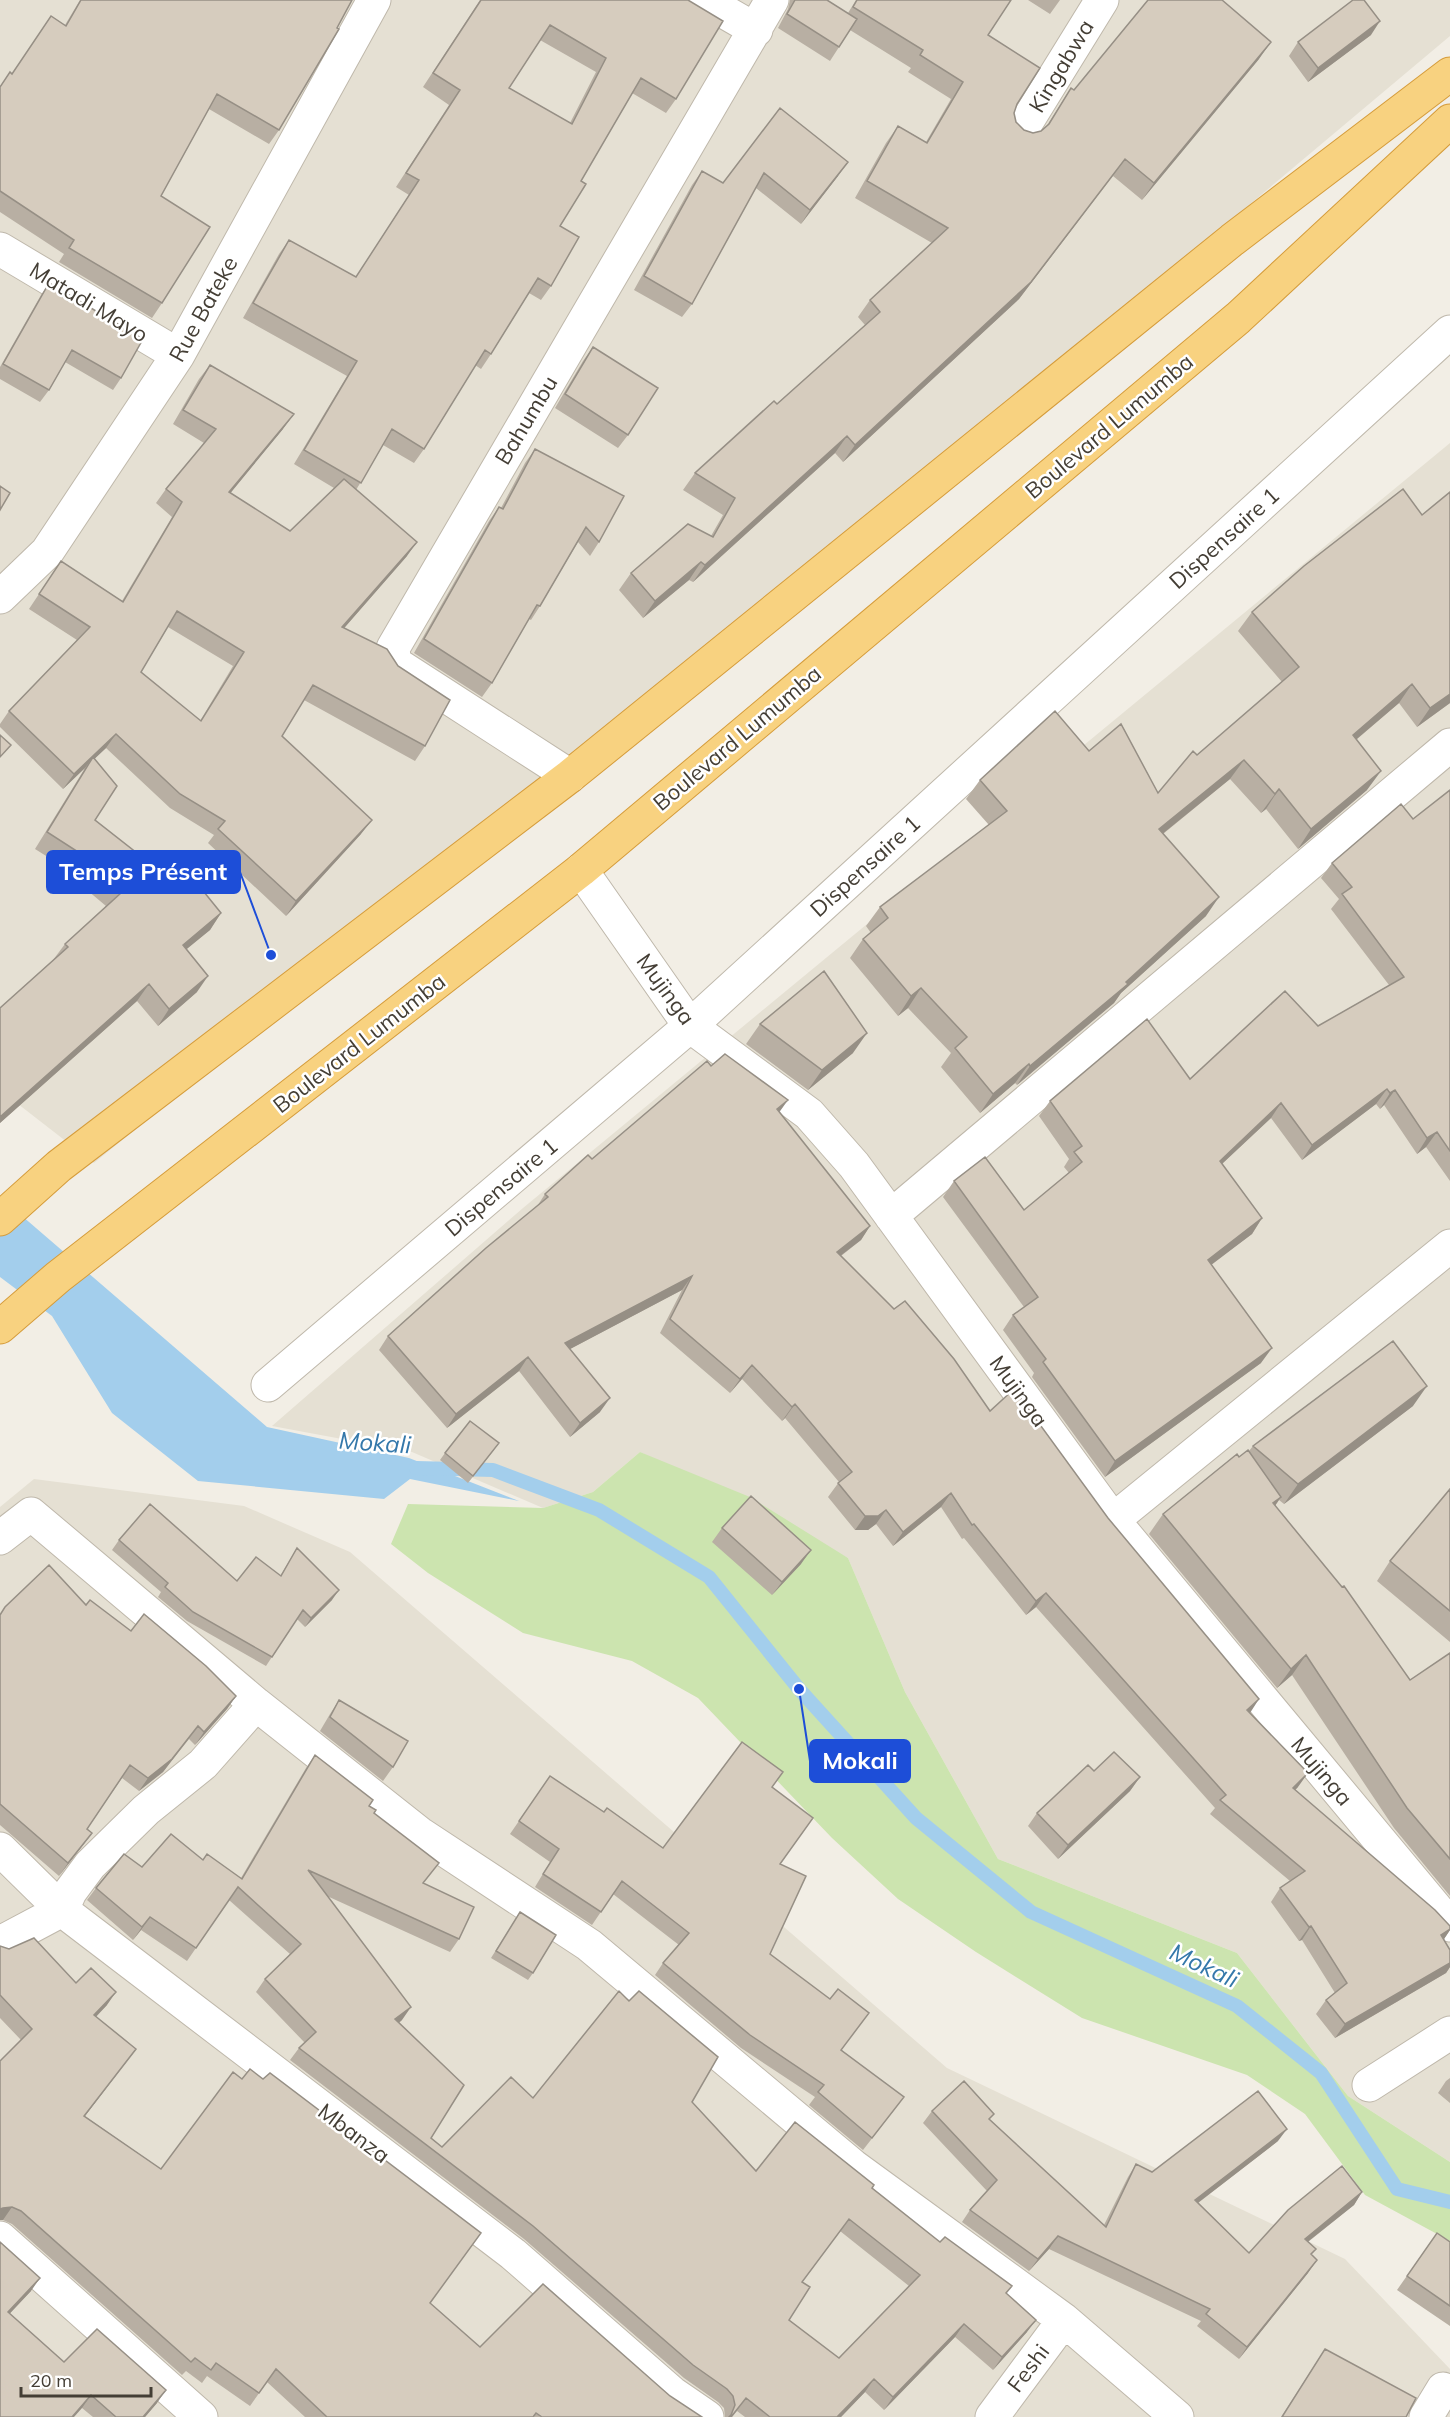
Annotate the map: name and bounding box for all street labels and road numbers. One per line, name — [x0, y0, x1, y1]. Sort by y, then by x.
street label: Kingabwa — [1022, 14, 1100, 118]
street label: Rue Bateke — [163, 251, 243, 367]
street label: Matadi Mayo — [25, 256, 153, 348]
street label: Boulevard Lumumba — [1019, 347, 1199, 505]
street label: Bahumbu — [489, 370, 563, 470]
street label: Dispensaire 1 — [1163, 481, 1285, 595]
street label: Boulevard Lumumba — [647, 659, 827, 817]
street label: Dispensaire 1 — [804, 809, 926, 923]
street label: Mujinga — [631, 948, 701, 1030]
street label: Boulevard Lumumba — [267, 967, 451, 1119]
street label: Dispensaire 1 — [439, 1132, 563, 1242]
street label: Mujinga — [984, 1350, 1054, 1432]
street label: Mujinga — [1285, 1731, 1359, 1811]
street label: Mbanza — [313, 2097, 395, 2169]
street label: Feshi — [1001, 2338, 1055, 2398]

